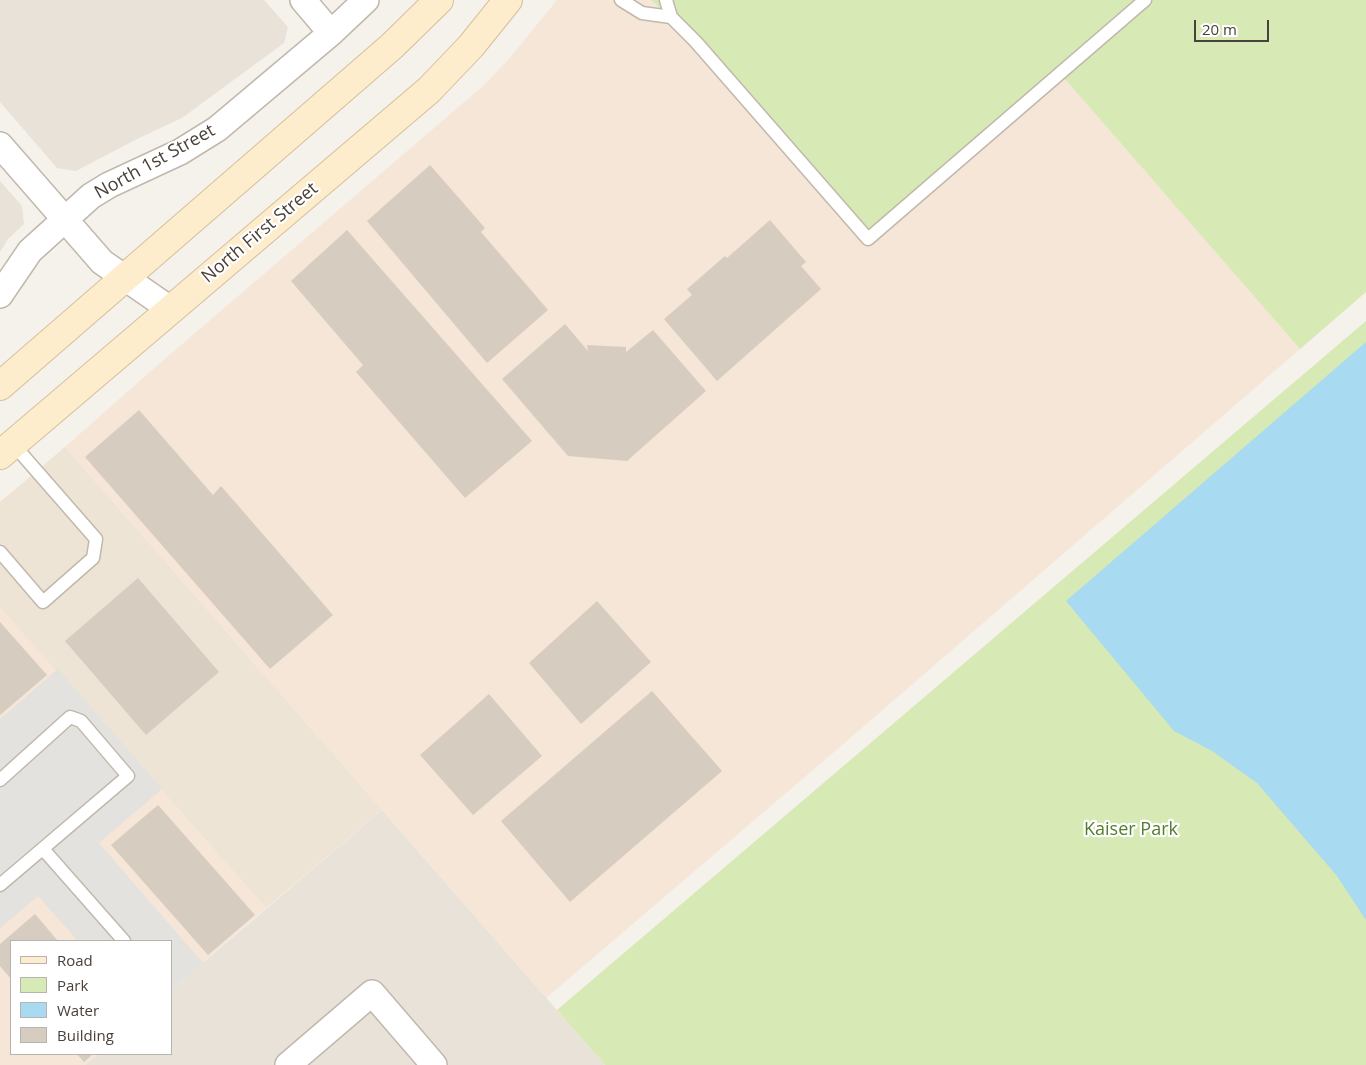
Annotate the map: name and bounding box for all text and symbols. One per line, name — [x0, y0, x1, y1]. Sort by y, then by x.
scale bar — [1196, 10, 1271, 42]
text: 20 m — [1202, 19, 1237, 39]
street label: North 1st Street — [91, 120, 219, 204]
street label: North First Street — [198, 178, 322, 288]
park label: Kaiser Park — [1084, 819, 1178, 841]
legend — [10, 940, 172, 1055]
text: Road — [57, 950, 93, 970]
text: Park — [57, 975, 88, 995]
text: Water — [57, 1000, 99, 1020]
text: Building — [57, 1025, 114, 1045]

